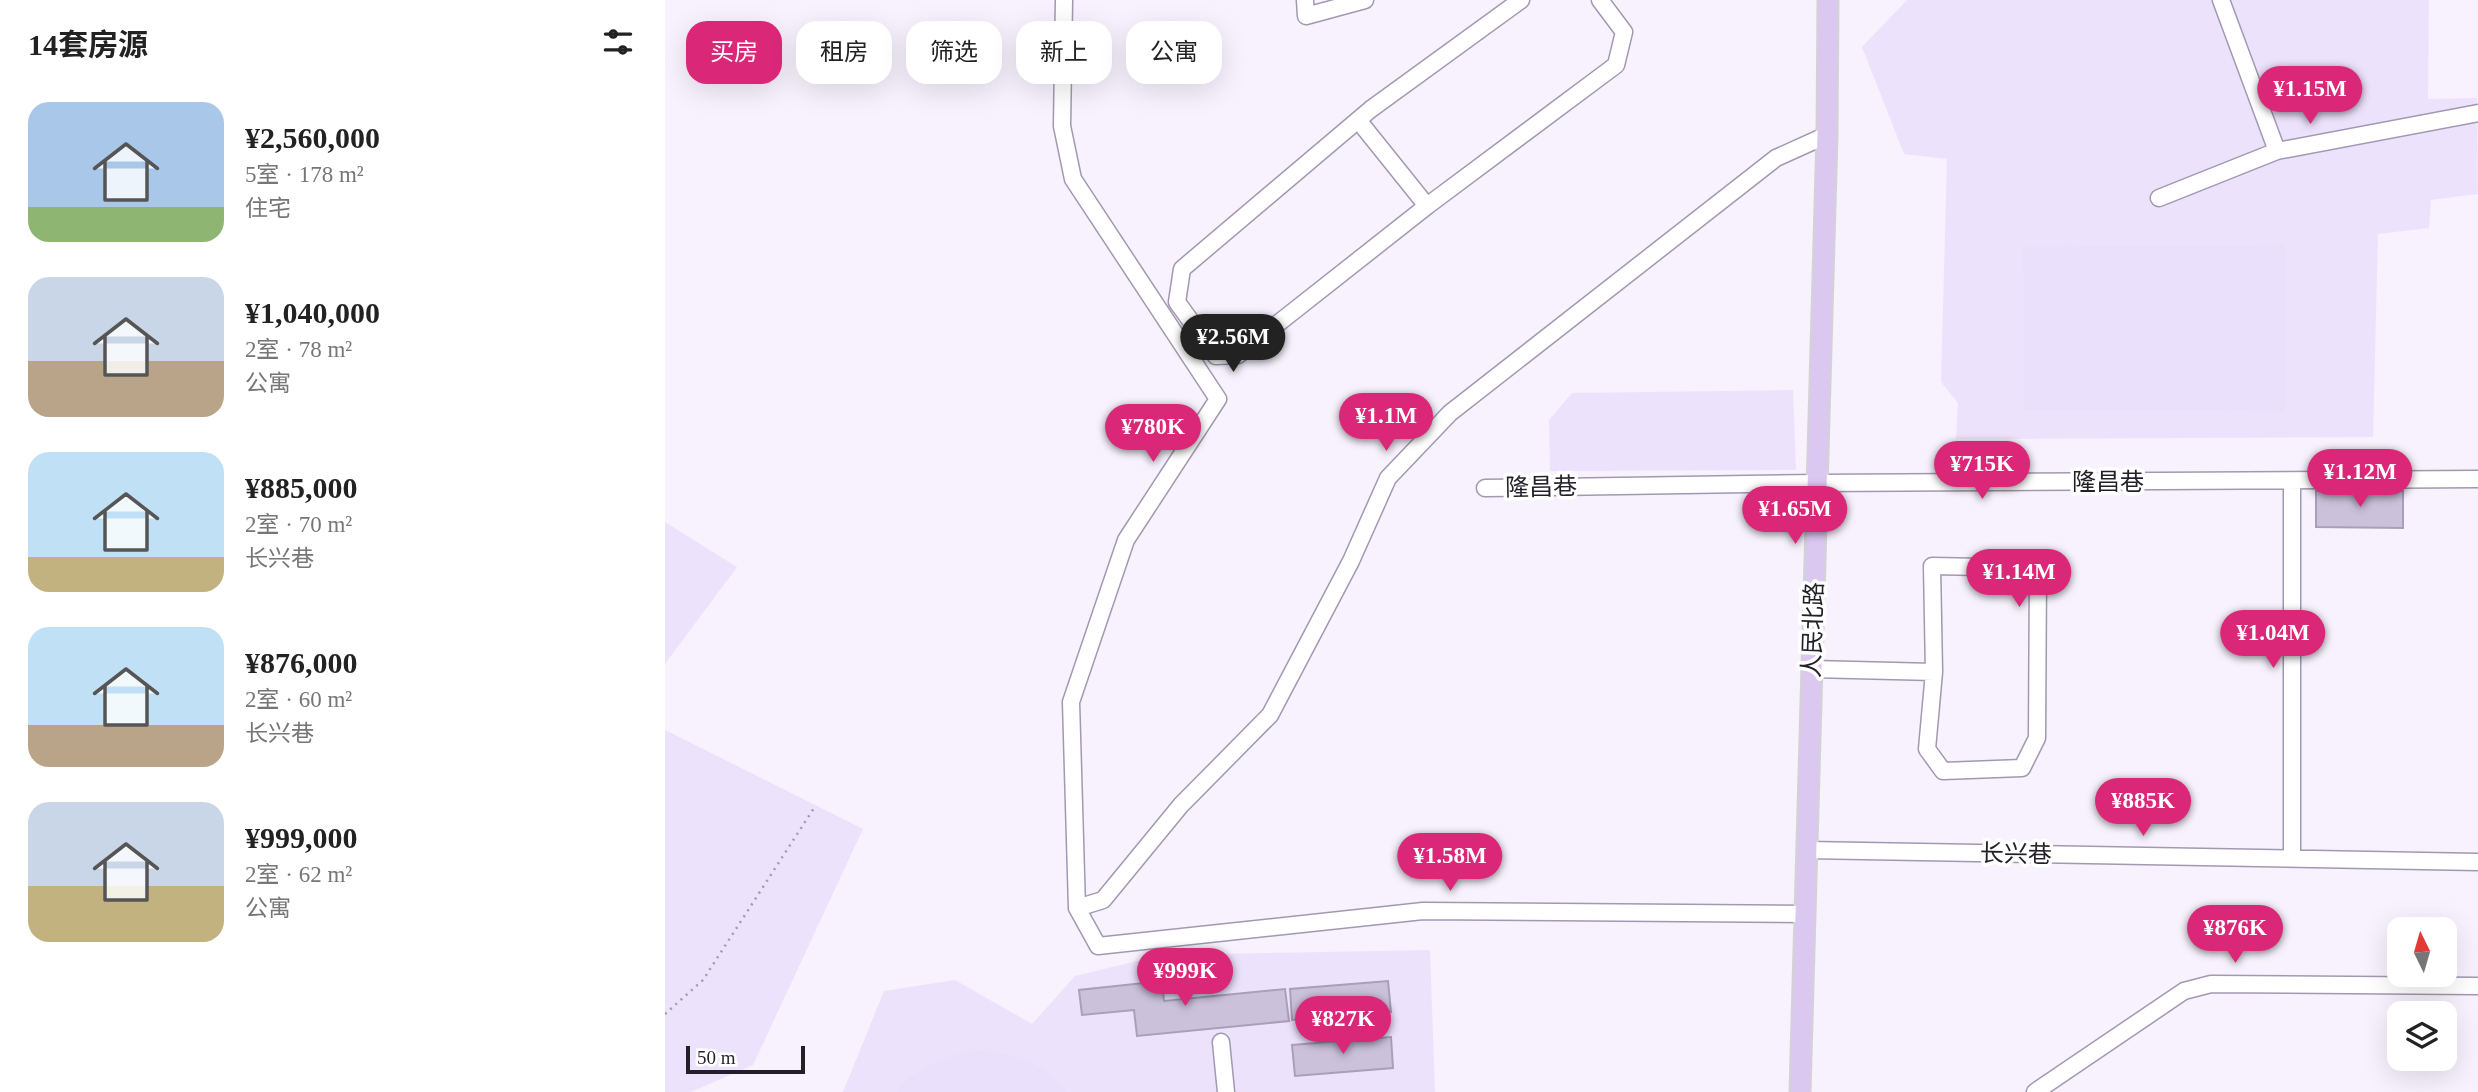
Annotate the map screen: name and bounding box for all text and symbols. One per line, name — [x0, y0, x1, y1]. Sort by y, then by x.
chip: 买房 — [686, 21, 782, 84]
chip: 租房 — [796, 21, 892, 84]
chip: 筛选 — [906, 21, 1002, 84]
chip: 新上 — [1016, 21, 1112, 84]
chip: 公寓 — [1126, 21, 1222, 84]
icon: filters — [599, 23, 637, 61]
text: 14套房源 — [28, 28, 148, 61]
pin: ¥1.15M — [2253, 66, 2367, 126]
text: ¥1.15M — [2273, 76, 2347, 101]
text: ¥2,560,000 — [245, 121, 380, 154]
icon: home — [84, 130, 168, 214]
text: 5室 · 178 m² — [245, 162, 364, 187]
text: 住宅 — [245, 196, 291, 221]
text: ¥1,040,000 — [245, 296, 380, 329]
icon: home — [84, 305, 168, 389]
pin: ¥2.56M — [1176, 314, 1290, 374]
text: ¥2.56M — [1196, 324, 1270, 349]
text: 2室 · 78 m² — [245, 337, 352, 362]
text: 公寓 — [245, 371, 291, 396]
pin: ¥1.1M — [1337, 393, 1435, 453]
text: ¥1.1M — [1355, 403, 1417, 428]
pin: ¥780K — [1104, 405, 1202, 464]
text: ¥780K — [1121, 414, 1185, 439]
pin: ¥715K — [1933, 442, 2031, 501]
pin: ¥1.12M — [2303, 449, 2417, 509]
text: ¥715K — [1950, 451, 2014, 476]
text: ¥1.12M — [2323, 459, 2397, 484]
street label: 隆昌巷 — [2072, 469, 2144, 495]
text: ¥885,000 — [245, 471, 358, 504]
street label: 隆昌巷 — [1505, 473, 1577, 501]
icon: home — [84, 480, 168, 564]
pin: ¥1.65M — [1738, 486, 1852, 546]
text: ¥1.65M — [1758, 496, 1832, 521]
text: 2室 · 70 m² — [245, 512, 352, 537]
text: 长兴巷 — [245, 546, 314, 571]
pin: ¥1.14M — [1962, 550, 2076, 609]
text: ¥1.14M — [1982, 559, 2056, 584]
street label: 人民北路 — [1798, 582, 1828, 678]
pin: ¥1.04M — [2216, 610, 2330, 670]
text: ¥1.04M — [2236, 620, 2310, 645]
text: ¥876,000 — [245, 646, 358, 679]
icon: home — [84, 655, 168, 739]
text: 2室 · 60 m² — [245, 687, 352, 712]
text: 长兴巷 — [245, 721, 314, 746]
pin: ¥885K — [2094, 778, 2192, 838]
text: ¥885K — [2111, 788, 2175, 813]
text: ¥999,000 — [245, 821, 358, 854]
icon: home — [84, 830, 168, 914]
pin: ¥1.58M — [1393, 834, 1507, 893]
street label: 长兴巷 — [1980, 840, 2052, 868]
text: ¥1.58M — [1413, 843, 1487, 868]
text: 2室 · 62 m² — [245, 862, 352, 887]
text: 公寓 — [245, 896, 291, 921]
pin: ¥876K — [2186, 906, 2284, 965]
text: ¥876K — [2203, 915, 2267, 940]
north arrow — [2387, 917, 2457, 987]
map controls — [2387, 917, 2457, 1071]
pin: ¥999K — [1136, 948, 1234, 1008]
text: ¥999K — [1153, 958, 1217, 983]
pin: ¥827K — [1294, 996, 1392, 1056]
button: layers — [2387, 1001, 2457, 1071]
text: ¥827K — [1311, 1006, 1375, 1031]
scale bar — [686, 1043, 805, 1075]
text: 50 m — [697, 1047, 736, 1068]

